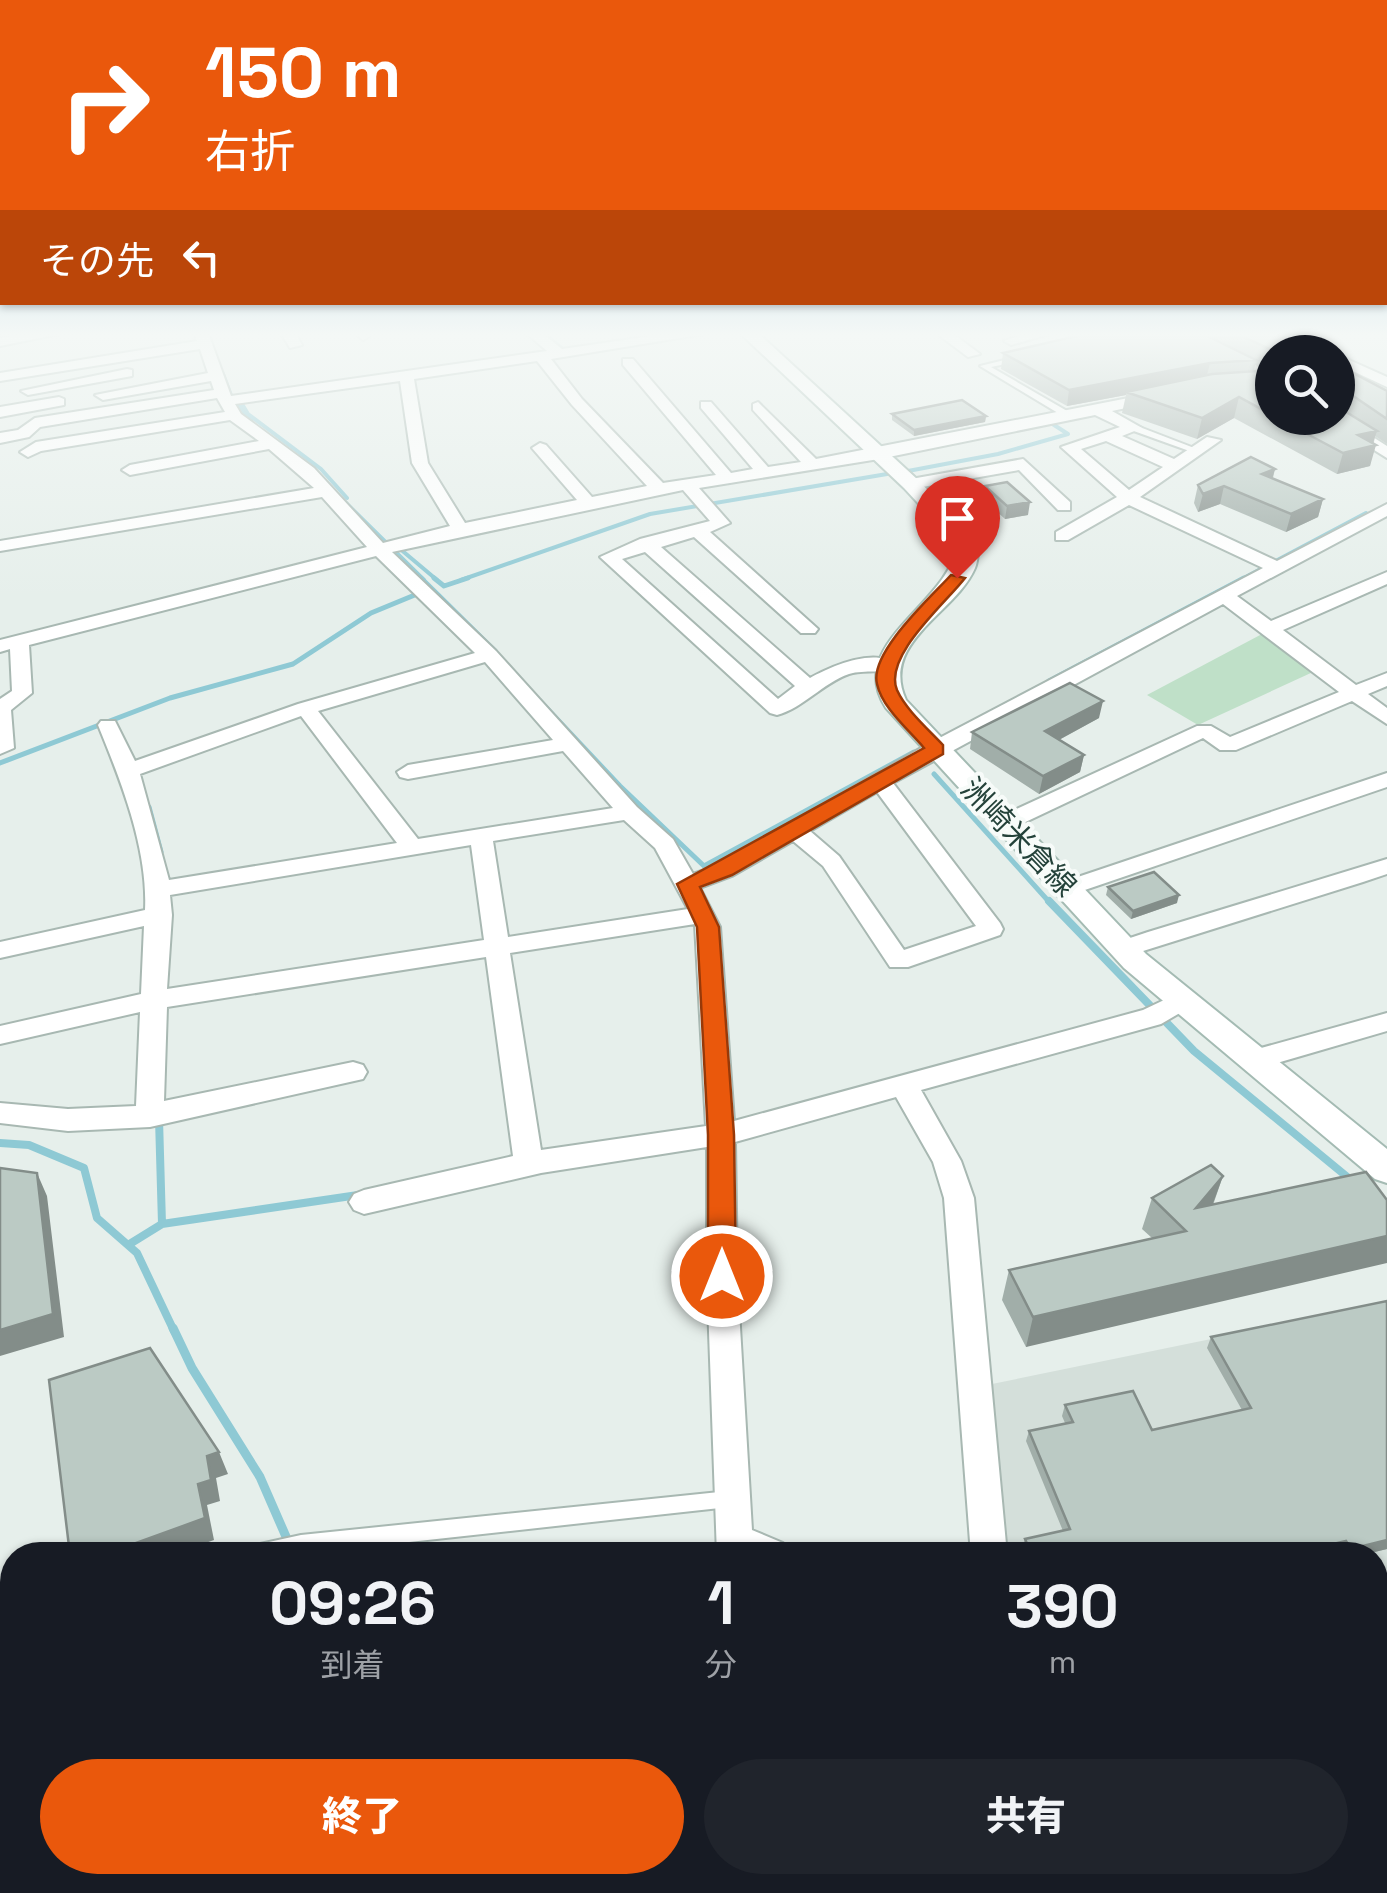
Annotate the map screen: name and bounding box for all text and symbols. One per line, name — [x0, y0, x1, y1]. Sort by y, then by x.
text: 150 m — [205, 28, 402, 117]
icon: right — [40, 40, 170, 170]
text: 右折 — [205, 123, 295, 180]
icon: left — [174, 230, 229, 285]
text: その先 — [40, 237, 154, 285]
map controls — [1255, 335, 1355, 435]
button: search — [1255, 335, 1355, 435]
pin — [915, 476, 1000, 579]
icon: arrive — [930, 491, 985, 546]
street label: 洲崎米倉線 — [953, 770, 1085, 904]
position arrow — [670, 1224, 774, 1328]
text: 09:26 — [269, 1565, 436, 1642]
text: 1 — [707, 1565, 735, 1642]
text: 390 — [1006, 1568, 1119, 1645]
text: m — [1049, 1642, 1076, 1682]
text: 到着 — [321, 1645, 385, 1685]
text: 分 — [705, 1645, 737, 1685]
button: 終了 — [40, 1759, 684, 1874]
button: 共有 — [704, 1759, 1348, 1874]

